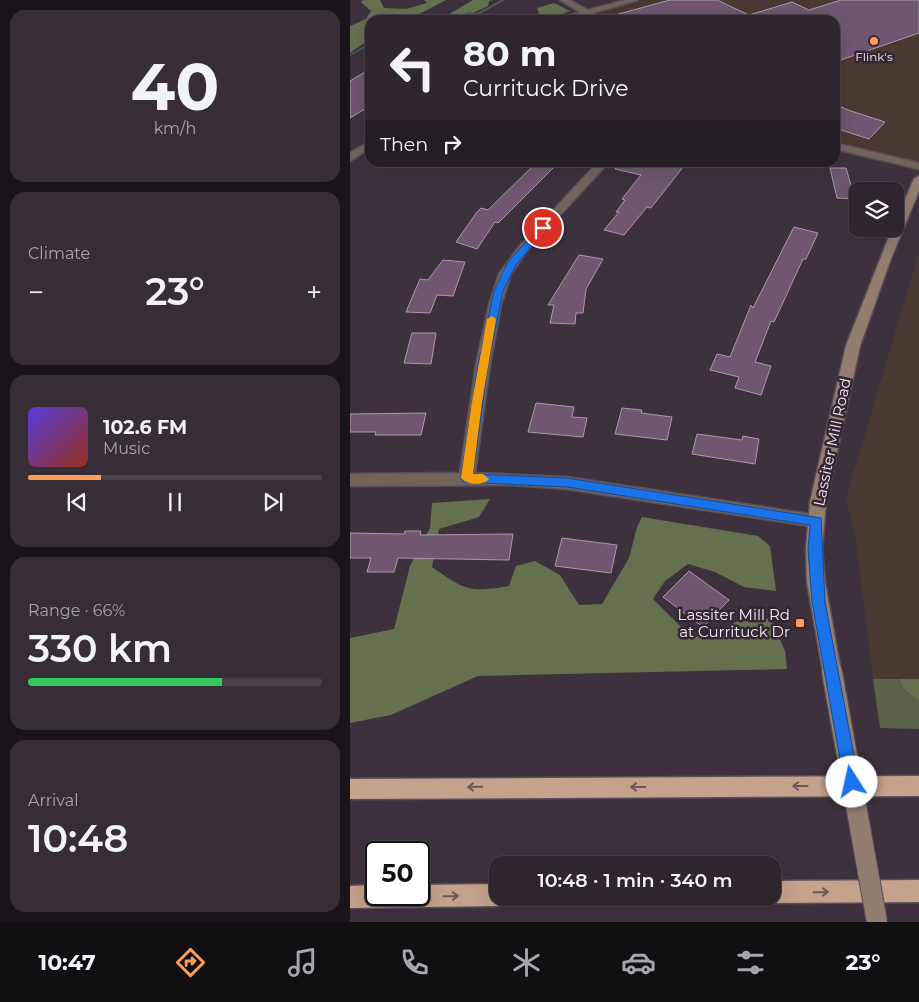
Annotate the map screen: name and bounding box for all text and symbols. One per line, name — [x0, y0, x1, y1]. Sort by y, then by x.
text: 80 m — [463, 32, 557, 75]
icon: left — [380, 35, 445, 100]
marker: Flink's — [868, 35, 880, 47]
text: 40 — [131, 47, 219, 126]
place label: Flink's — [855, 49, 893, 64]
text: Currituck Drive — [463, 75, 629, 102]
text: km/h — [154, 119, 196, 138]
icon: right — [438, 130, 466, 158]
text: Then — [380, 133, 428, 156]
map controls — [849, 182, 904, 237]
button: layers — [849, 182, 904, 237]
pin — [522, 207, 564, 249]
icon: arrive — [529, 214, 557, 242]
text: Climate — [28, 244, 90, 263]
text: 23° — [145, 268, 205, 315]
text: − — [28, 275, 44, 309]
text: + — [306, 275, 322, 309]
street label: Lassiter Mill Road — [809, 376, 855, 508]
text: 102.6 FM — [103, 416, 187, 439]
text: Music — [103, 439, 150, 458]
icon: previous — [63, 488, 91, 516]
icon: pause — [161, 488, 189, 516]
icon: next — [259, 488, 287, 516]
text: Range · 66% — [28, 601, 125, 620]
place label: Lassiter Mill Rd at Currituck Dr — [678, 605, 790, 641]
marker: Lassiter Mill Rd at Currituck Dr — [794, 617, 806, 629]
text: 330 km — [28, 625, 172, 672]
position arrow — [825, 755, 877, 807]
one-way arrow — [793, 781, 809, 791]
one-way arrow — [630, 782, 646, 792]
one-way arrow — [468, 783, 484, 792]
text: Arrival — [28, 791, 78, 810]
text: 10:48 — [28, 815, 128, 862]
speed limit sign: 50 — [365, 841, 430, 906]
text: 10:48 · 1 min · 340 m — [538, 869, 732, 892]
one-way arrow — [812, 887, 829, 897]
one-way arrow — [443, 891, 459, 900]
icon: directions — [173, 945, 208, 980]
icon: music — [285, 945, 320, 980]
icon: phone — [397, 945, 432, 980]
icon: climate — [509, 945, 544, 980]
icon: car — [621, 945, 656, 980]
icon: filters — [733, 945, 768, 980]
text: 10:47 — [39, 949, 96, 976]
text: 23° — [846, 949, 880, 976]

